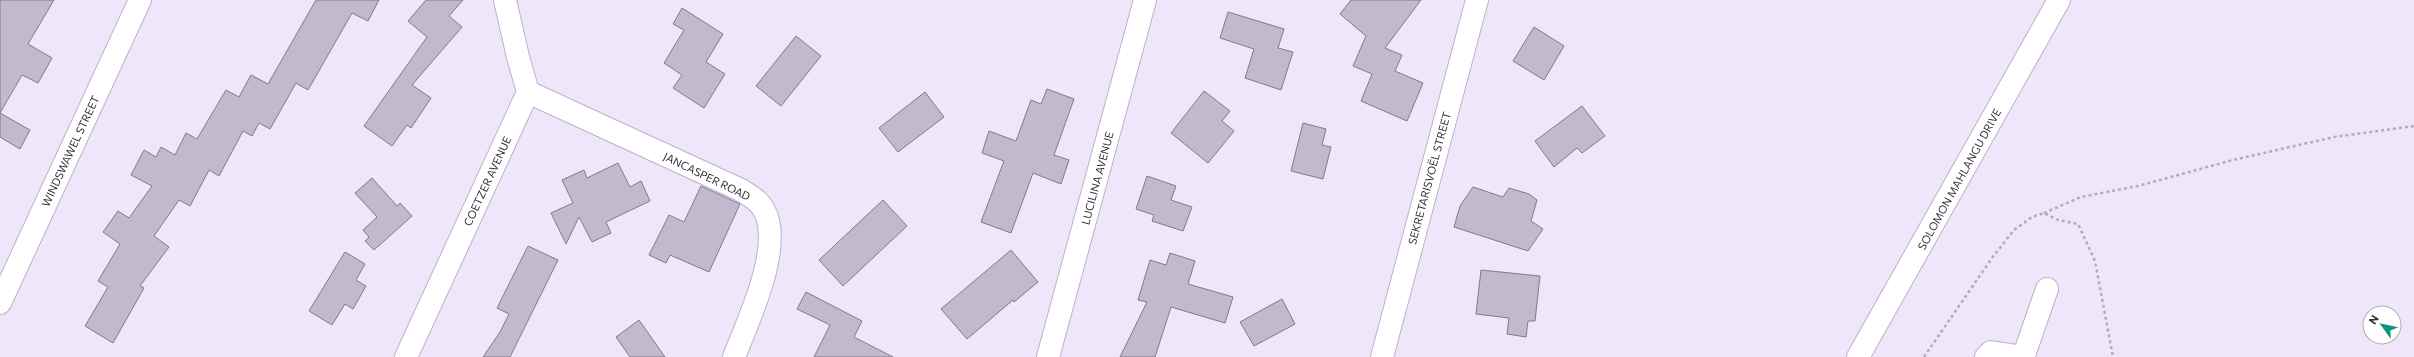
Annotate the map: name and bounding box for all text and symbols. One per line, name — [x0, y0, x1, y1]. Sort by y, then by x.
street label: WINDSWAWEL STREET — [39, 93, 101, 209]
street label: SOLOMON MAHLANGU DRIVE — [1915, 106, 2003, 252]
street label: SEKRETARISVOËL STREET — [1404, 110, 1453, 246]
street label: LUCILINA AVENUE — [1078, 130, 1116, 226]
street label: COETZER AVENUE — [461, 134, 513, 228]
street label: JANCASPER ROAD — [661, 149, 753, 204]
north arrow — [2362, 305, 2402, 345]
text: N — [2365, 312, 2381, 326]

